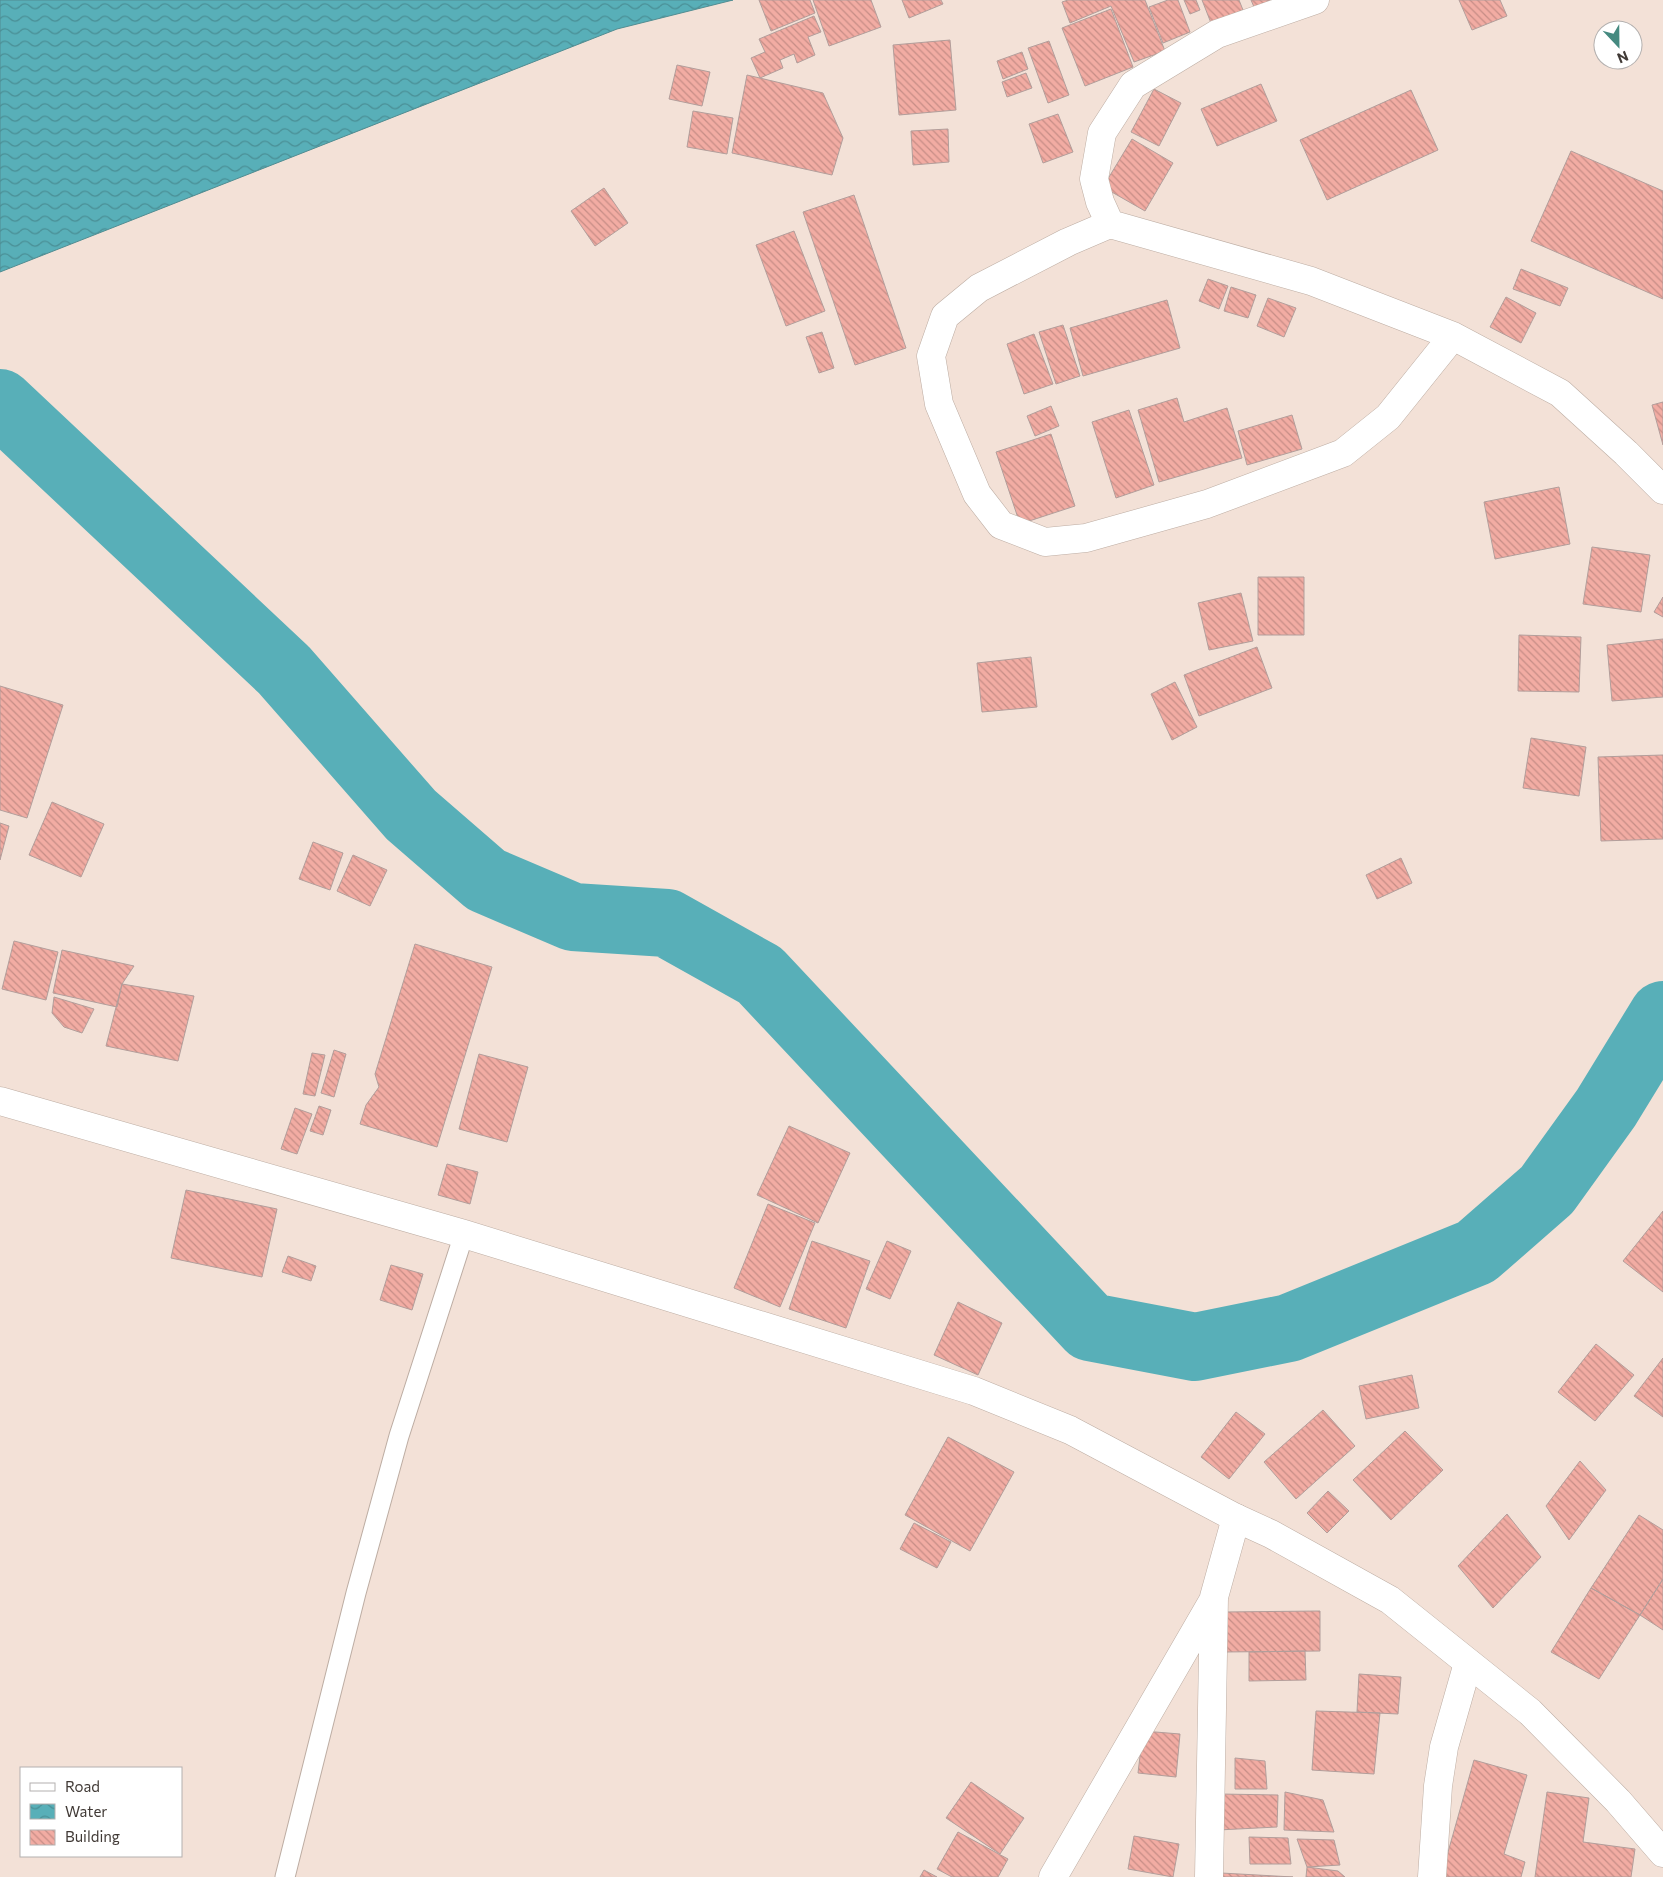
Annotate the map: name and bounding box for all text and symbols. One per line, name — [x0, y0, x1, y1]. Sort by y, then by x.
north arrow — [1593, 20, 1643, 70]
text: N — [1615, 48, 1631, 67]
legend — [20, 1767, 182, 1857]
text: Road — [65, 1777, 100, 1795]
text: Water — [65, 1802, 107, 1820]
text: Building — [65, 1827, 120, 1845]

